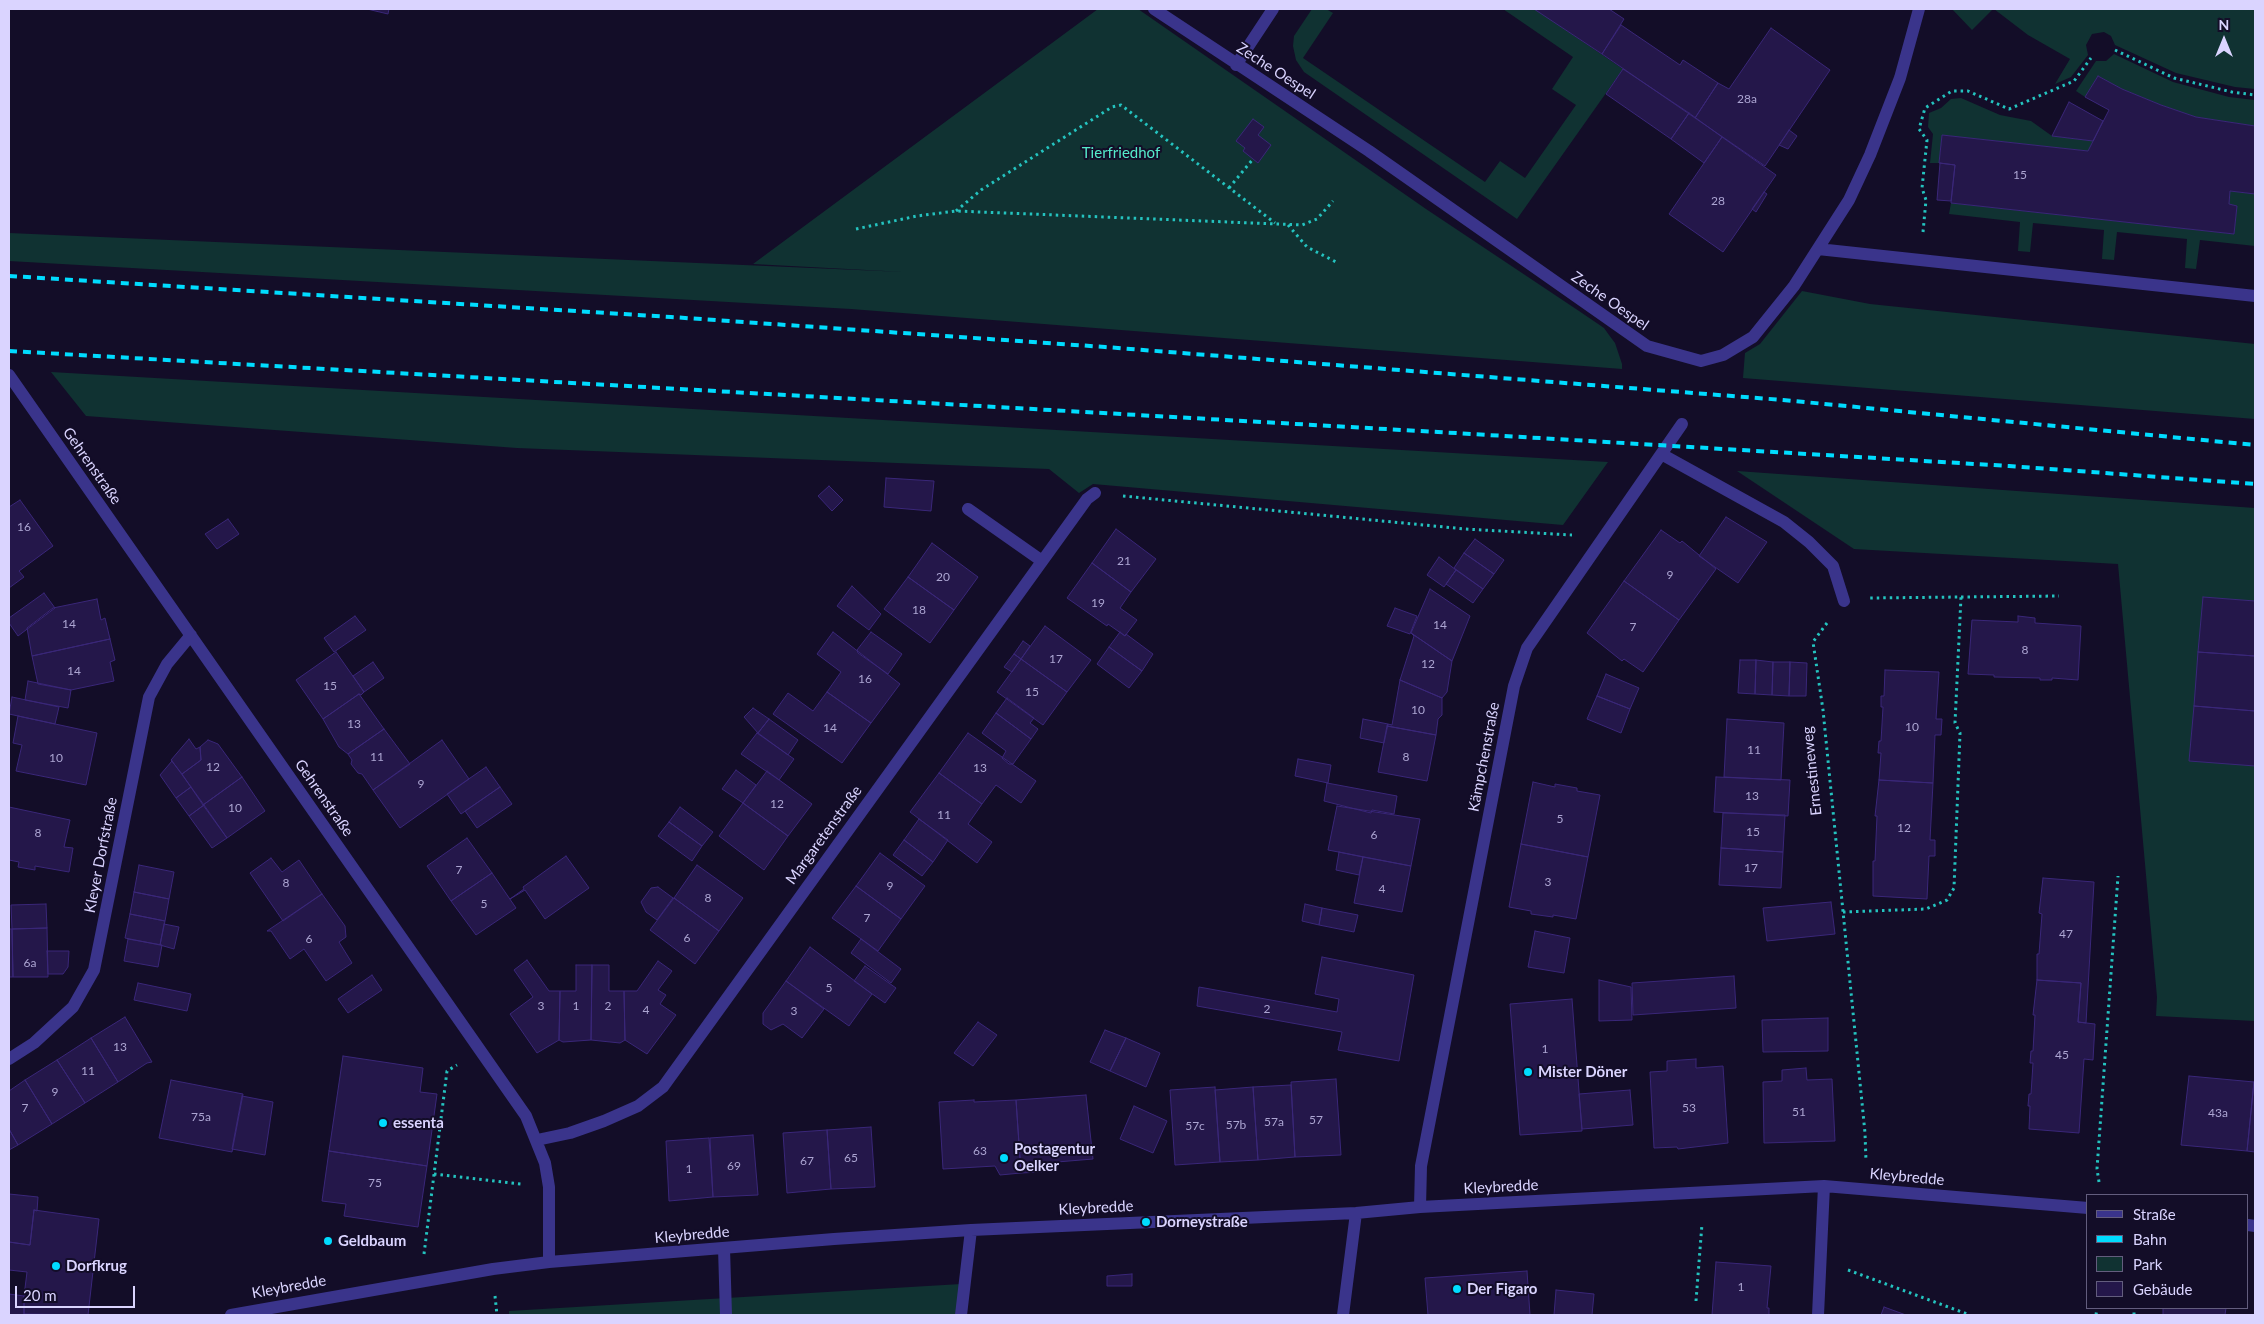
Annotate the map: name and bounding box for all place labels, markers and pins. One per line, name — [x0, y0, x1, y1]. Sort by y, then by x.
place label: Mister Döner — [1538, 1063, 1627, 1081]
marker: Mister Döner — [1522, 1066, 1534, 1078]
place label: essenta — [393, 1114, 444, 1132]
marker: essenta — [377, 1117, 389, 1129]
place label: Postagentur Oelker — [1014, 1140, 1095, 1175]
marker: Postagentur Oelker — [998, 1152, 1010, 1164]
place label: Dorneystraße — [1156, 1213, 1248, 1231]
marker: Dorneystraße — [1140, 1216, 1152, 1228]
place label: Geldbaum — [338, 1232, 406, 1250]
marker: Geldbaum — [322, 1235, 334, 1247]
place label: Dorfkrug — [66, 1257, 127, 1275]
marker: Dorfkrug — [50, 1260, 62, 1272]
place label: Der Figaro — [1467, 1280, 1537, 1298]
marker: Der Figaro — [1451, 1283, 1463, 1295]

